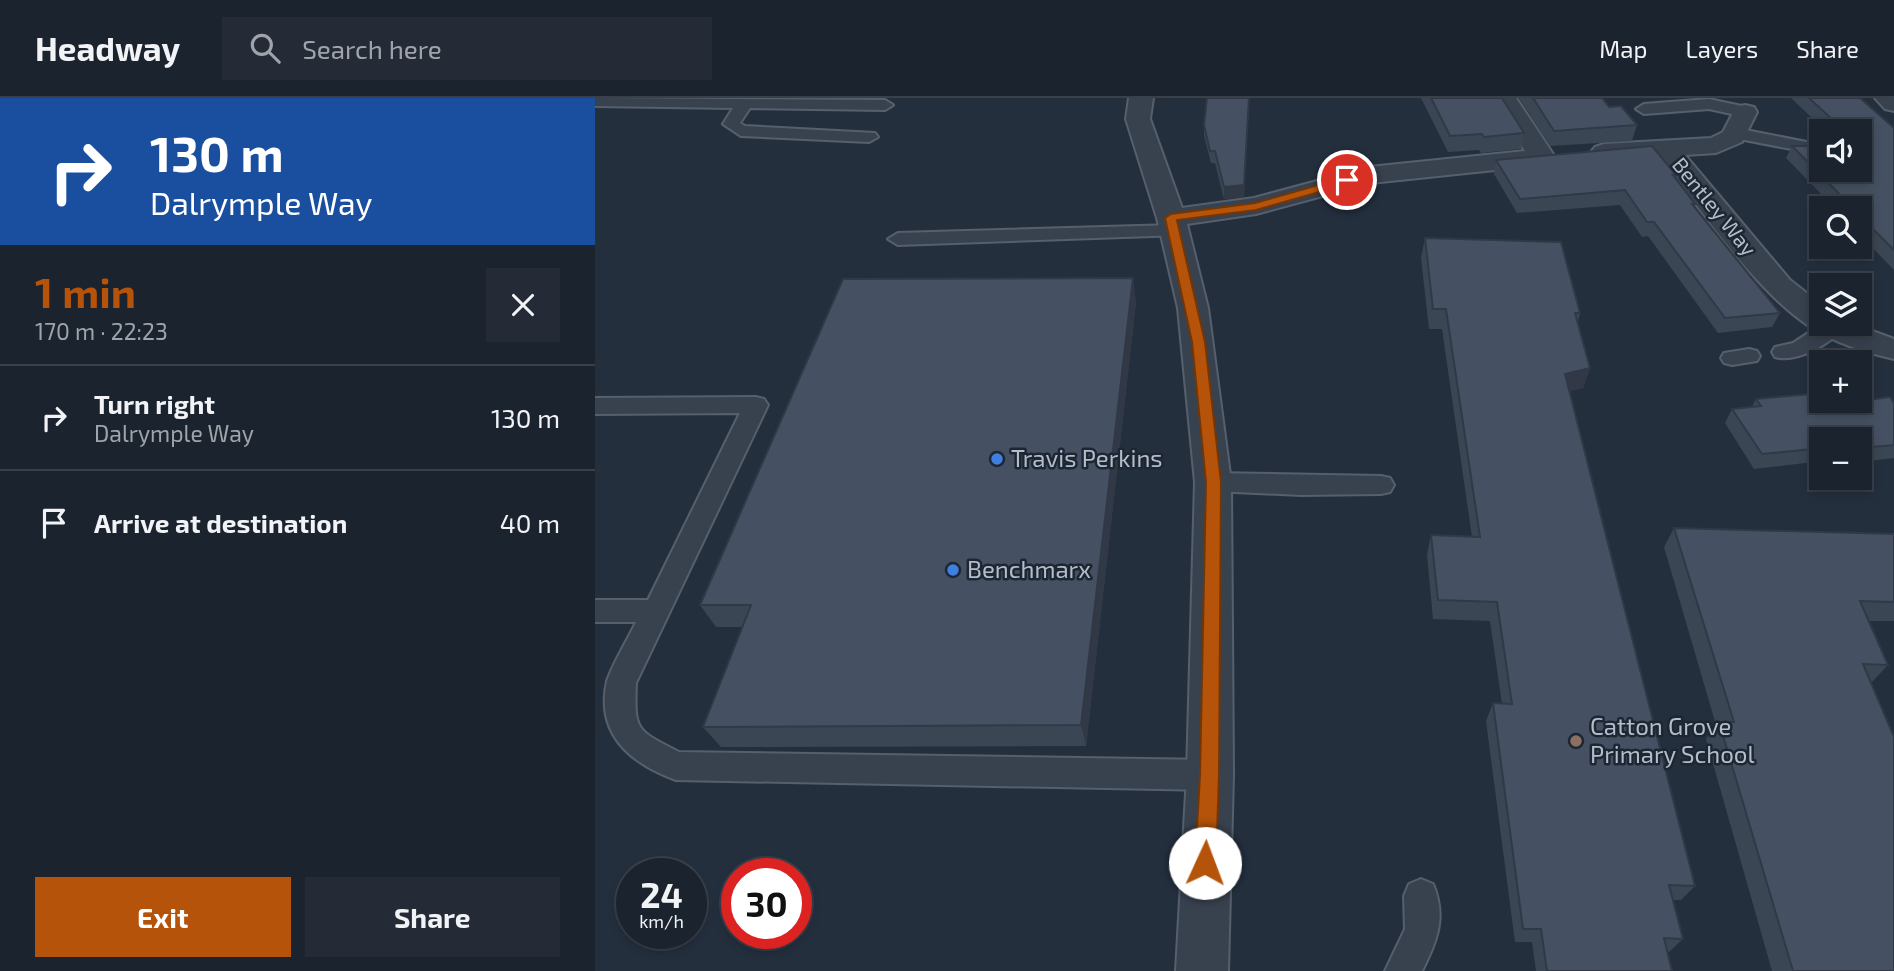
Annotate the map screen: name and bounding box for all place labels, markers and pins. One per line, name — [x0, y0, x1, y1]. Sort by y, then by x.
pin — [1317, 150, 1377, 210]
place label: Travis Perkins — [1011, 443, 1163, 472]
marker: Travis Perkins — [989, 451, 1005, 467]
place label: Benchmarx — [967, 554, 1091, 583]
marker: Benchmarx — [945, 562, 961, 578]
place label: Catton Grove Primary School — [1590, 711, 1755, 768]
marker: Catton Grove Primary School — [1568, 733, 1584, 749]

